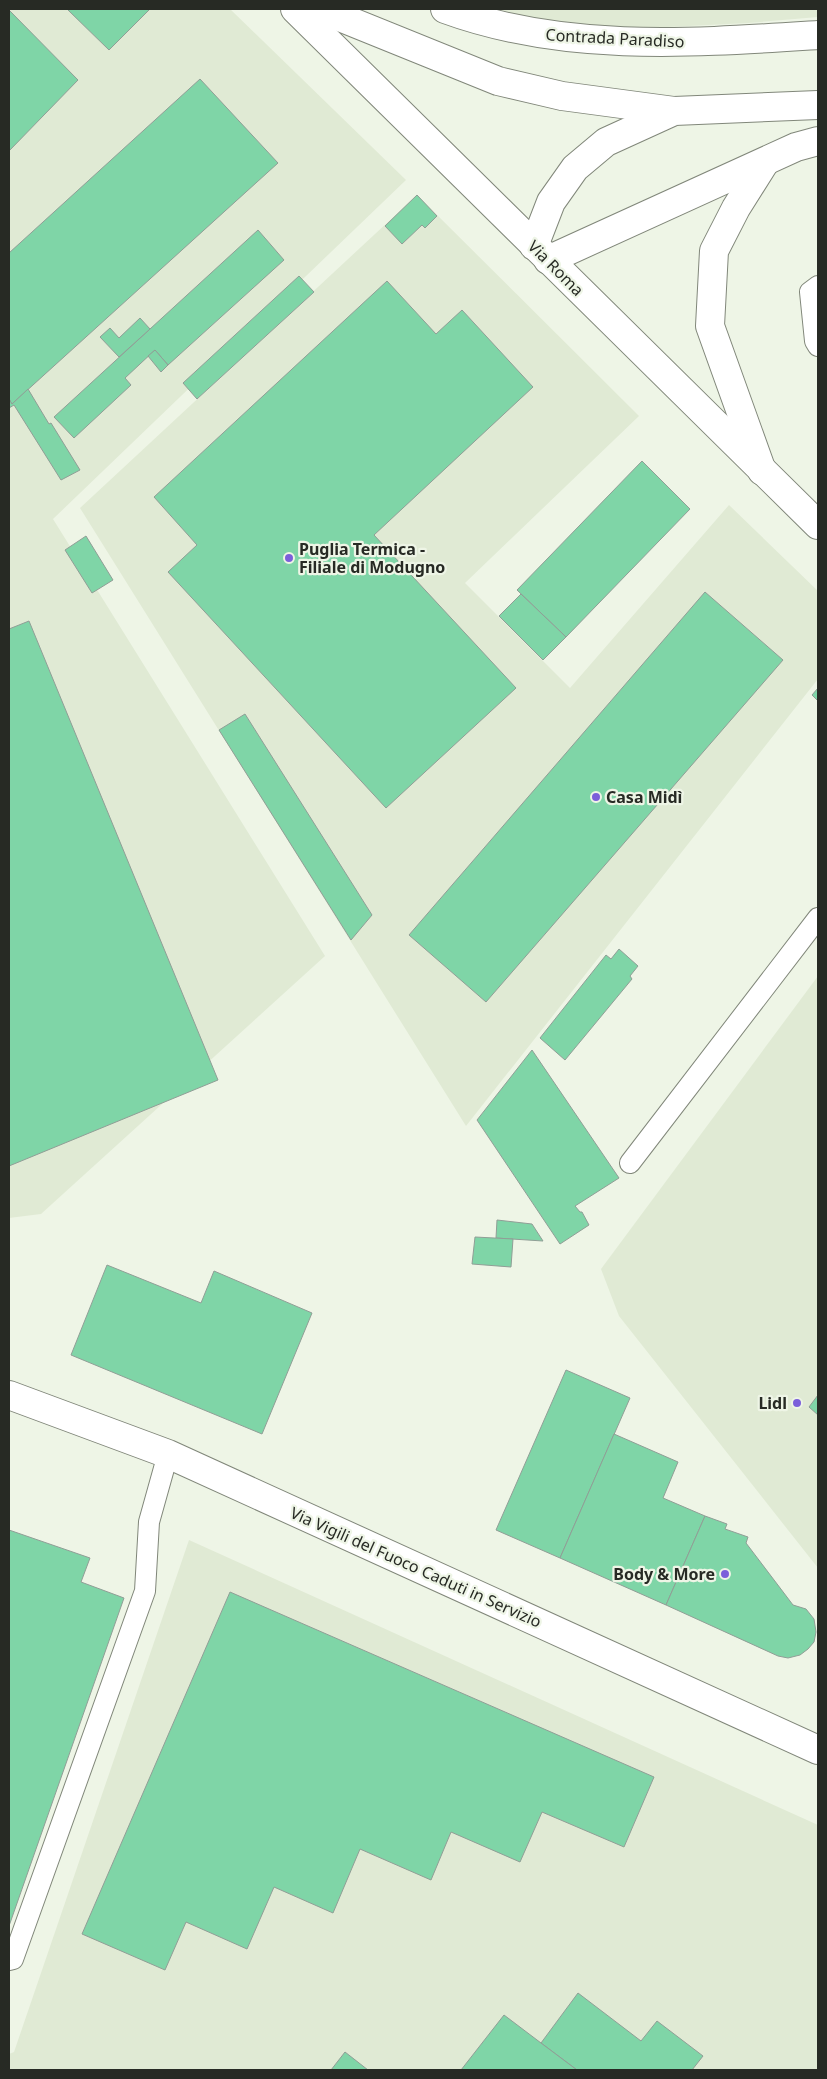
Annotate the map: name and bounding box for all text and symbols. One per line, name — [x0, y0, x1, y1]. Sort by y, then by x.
street label: Contrada Paradiso — [545, 23, 685, 53]
street label: Via Roma — [523, 235, 589, 301]
place label: Puglia Termica - Filiale di Modugno — [299, 538, 445, 578]
marker: Puglia Termica - Filiale di Modugno — [283, 552, 295, 564]
place label: Casa Midì — [606, 786, 683, 808]
marker: Casa Midì — [590, 791, 602, 803]
place label: Lidl — [758, 1392, 787, 1414]
marker: Lidl — [791, 1397, 803, 1409]
street label: Via Vigili del Fuoco Caduti in Servizio — [287, 1502, 545, 1632]
place label: Body & More — [613, 1563, 715, 1585]
marker: Body & More — [719, 1568, 731, 1580]

